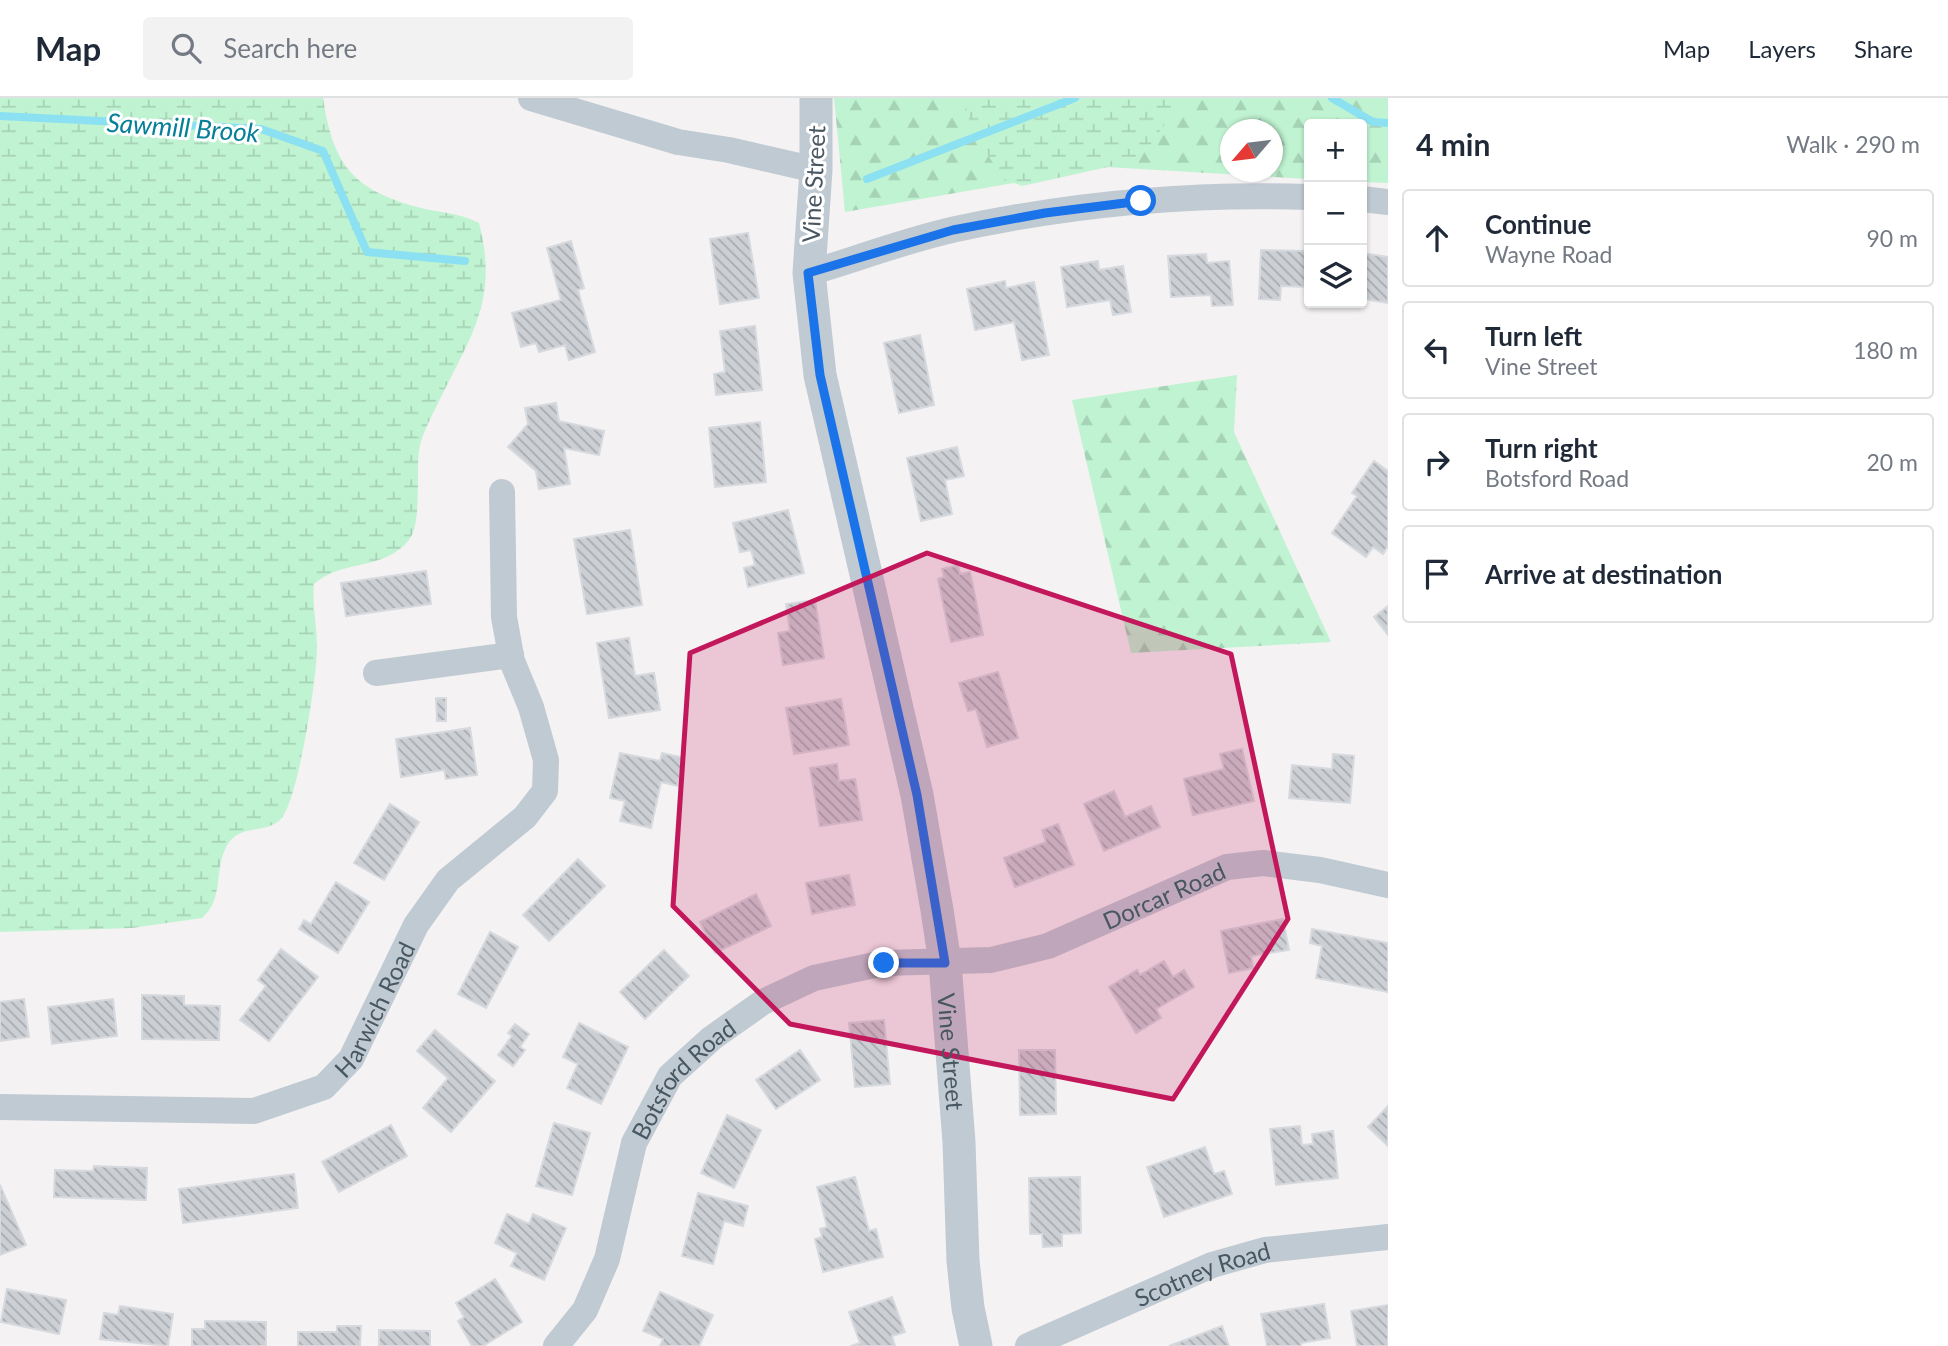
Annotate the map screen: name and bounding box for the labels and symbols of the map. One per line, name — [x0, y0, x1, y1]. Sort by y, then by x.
water label: Sawmill Brook — [106, 106, 261, 148]
north arrow — [1220, 119, 1283, 182]
street label: Vine Street — [795, 124, 831, 243]
route start — [1125, 185, 1156, 216]
street label: Dorcar Road — [1098, 855, 1229, 935]
street label: Harwich Road — [328, 937, 420, 1083]
route end — [868, 947, 899, 978]
street label: Vine Street — [933, 992, 971, 1112]
street label: Botsford Road — [624, 1012, 741, 1144]
street label: Scotney Road — [1130, 1235, 1273, 1312]

